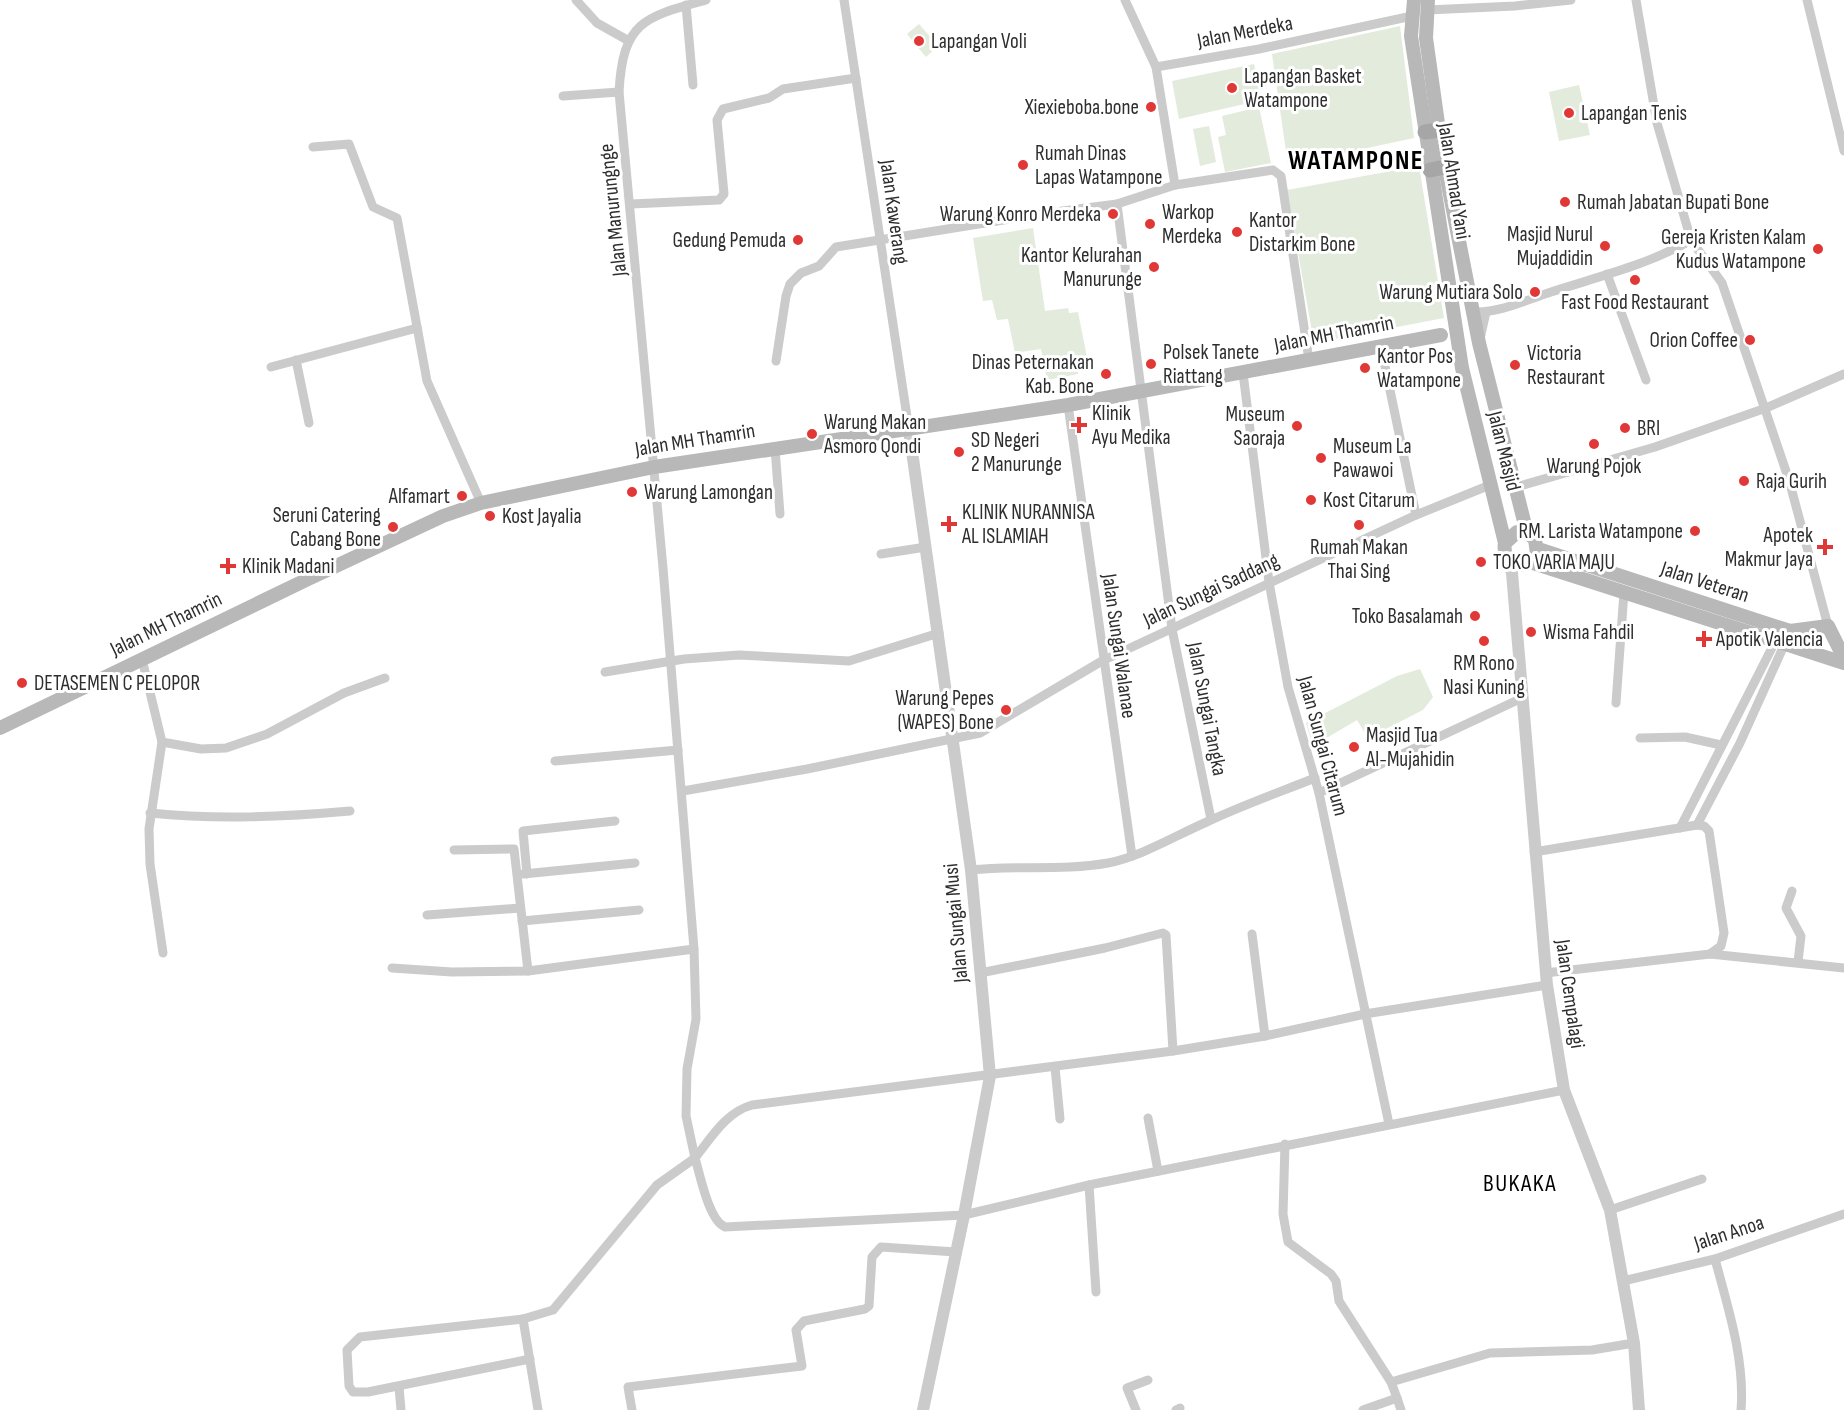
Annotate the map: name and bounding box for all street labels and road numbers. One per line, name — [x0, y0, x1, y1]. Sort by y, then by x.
street label: Jalan Merdeka — [1194, 11, 1295, 54]
street label: Jalan Ahmad Yani — [1432, 120, 1476, 241]
street label: Jalan Manurungnge — [594, 143, 632, 278]
street label: Jalan Kawerang — [874, 157, 914, 266]
street label: Jalan MH Thamrin — [1271, 310, 1396, 358]
street label: Jalan Masjid — [1482, 408, 1526, 493]
street label: Jalan MH Thamrin — [632, 418, 757, 462]
street label: Jalan Sungai Saddang — [1138, 548, 1283, 633]
street label: Jalan Veteran — [1657, 556, 1752, 608]
street label: Jalan Sungai Walanae — [1096, 571, 1142, 720]
street label: Jalan MH Thamrin — [105, 586, 226, 662]
street label: Jalan Sungai Tangka — [1182, 639, 1232, 778]
street label: Jalan Sungai Citarum — [1292, 672, 1354, 819]
street label: Jalan Sungai Musi — [938, 862, 974, 985]
street label: Jalan Cempalagi — [1550, 937, 1590, 1050]
street label: Jalan Anoa — [1690, 1210, 1767, 1256]

